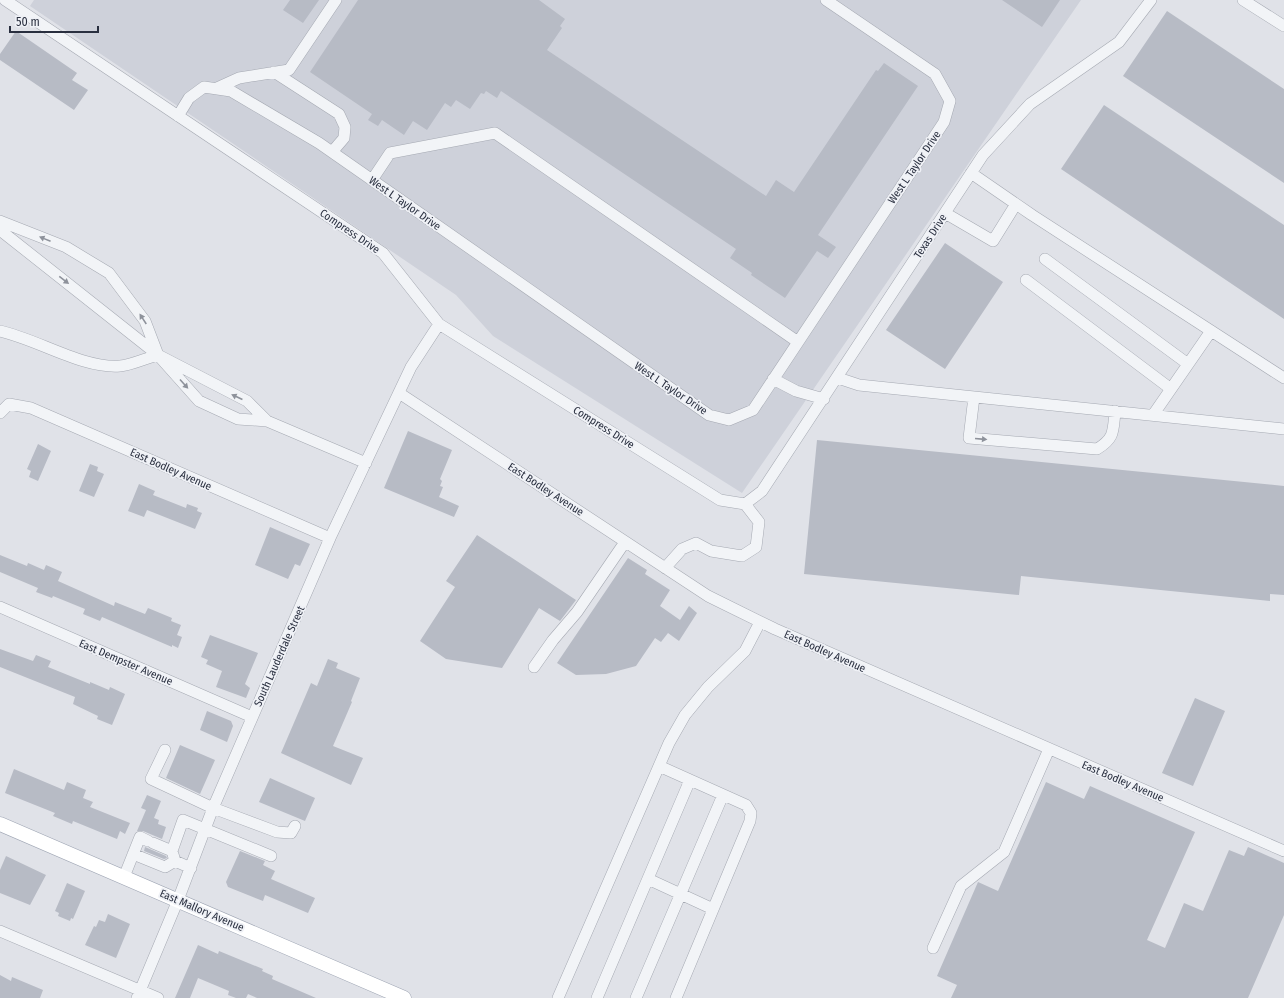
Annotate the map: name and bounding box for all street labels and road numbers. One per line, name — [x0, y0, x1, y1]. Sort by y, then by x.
street label: West L Taylor Drive — [885, 128, 944, 206]
street label: West L Taylor Drive — [366, 174, 443, 233]
street label: Compress Drive — [317, 207, 382, 256]
street label: Texas Drive — [911, 212, 950, 261]
street label: West L Taylor Drive — [632, 359, 710, 418]
street label: Compress Drive — [571, 403, 637, 451]
street label: East Bodley Avenue — [128, 446, 214, 493]
street label: East Bodley Avenue — [505, 460, 586, 519]
street label: South Lauderdale Street — [251, 603, 308, 709]
street label: East Bodley Avenue — [782, 628, 868, 675]
street label: East Dempster Avenue — [77, 637, 175, 688]
street label: East Bodley Avenue — [1080, 758, 1166, 805]
street label: East Mallory Avenue — [158, 887, 246, 934]

